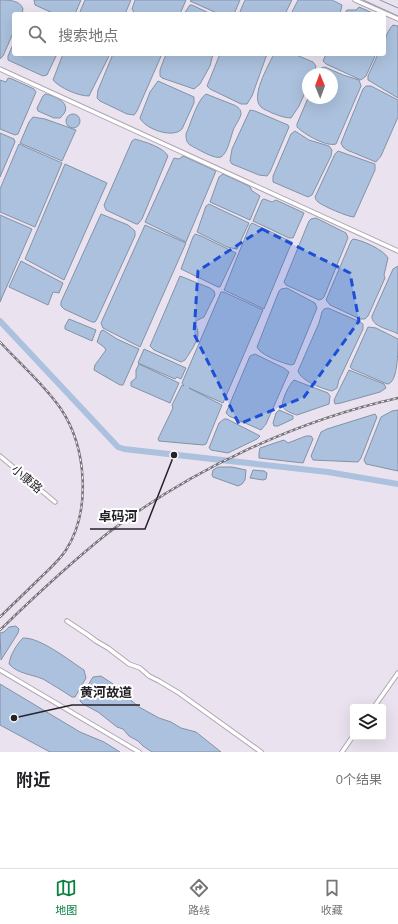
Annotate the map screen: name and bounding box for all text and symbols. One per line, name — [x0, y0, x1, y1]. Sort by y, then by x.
search box — [12, 12, 386, 56]
icon: search — [26, 23, 48, 45]
text: 搜索地点 — [58, 27, 118, 44]
north arrow — [302, 68, 338, 104]
street label: 小康路 — [9, 462, 45, 496]
callout: 卓码河 — [90, 504, 145, 529]
text: 卓码河 — [98, 509, 138, 524]
callout: 黄河故道 — [72, 680, 140, 705]
text: 黄河故道 — [80, 685, 132, 700]
map controls — [350, 704, 386, 740]
button: layers — [350, 704, 386, 740]
text: 附近 — [16, 771, 50, 790]
text: 0个结果 — [336, 772, 382, 787]
tab: 地图 — [55, 877, 77, 917]
tab: 路线 — [188, 877, 210, 917]
tab: 收藏 — [321, 877, 343, 917]

